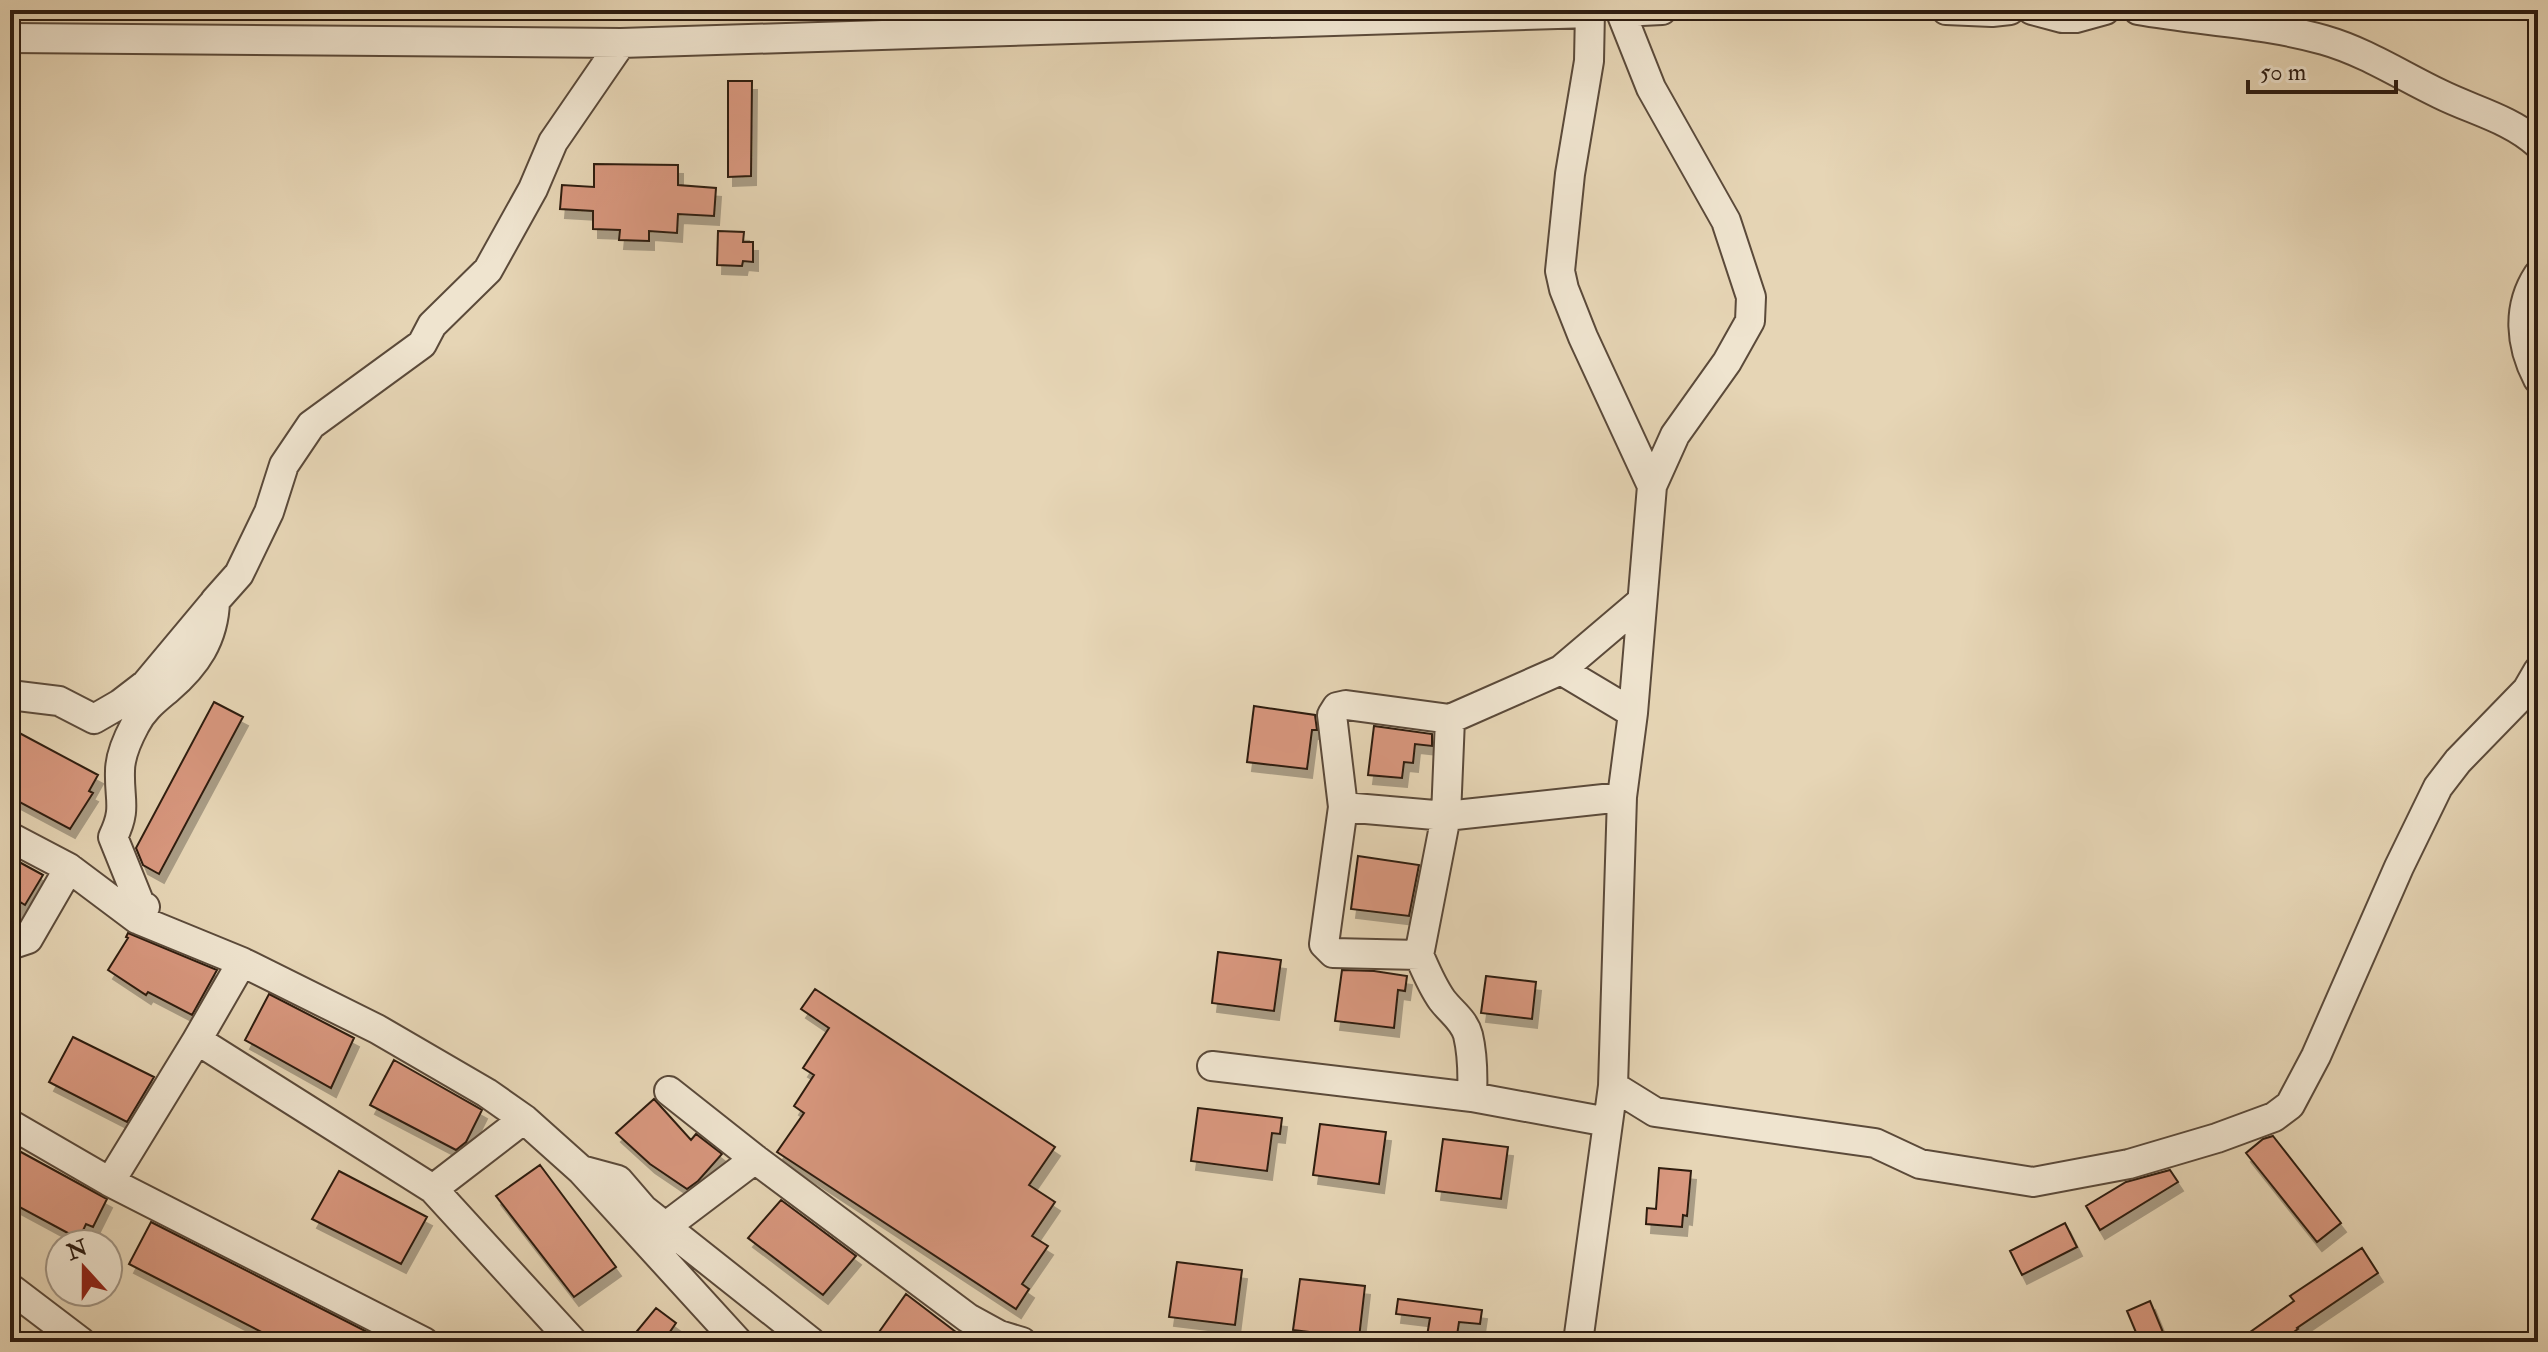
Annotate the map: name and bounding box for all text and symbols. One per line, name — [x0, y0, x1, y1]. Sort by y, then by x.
scale bar — [2248, 44, 2396, 94]
text: 50 m — [2260, 57, 2307, 88]
north arrow — [44, 1228, 124, 1308]
text: N — [62, 1234, 92, 1267]

